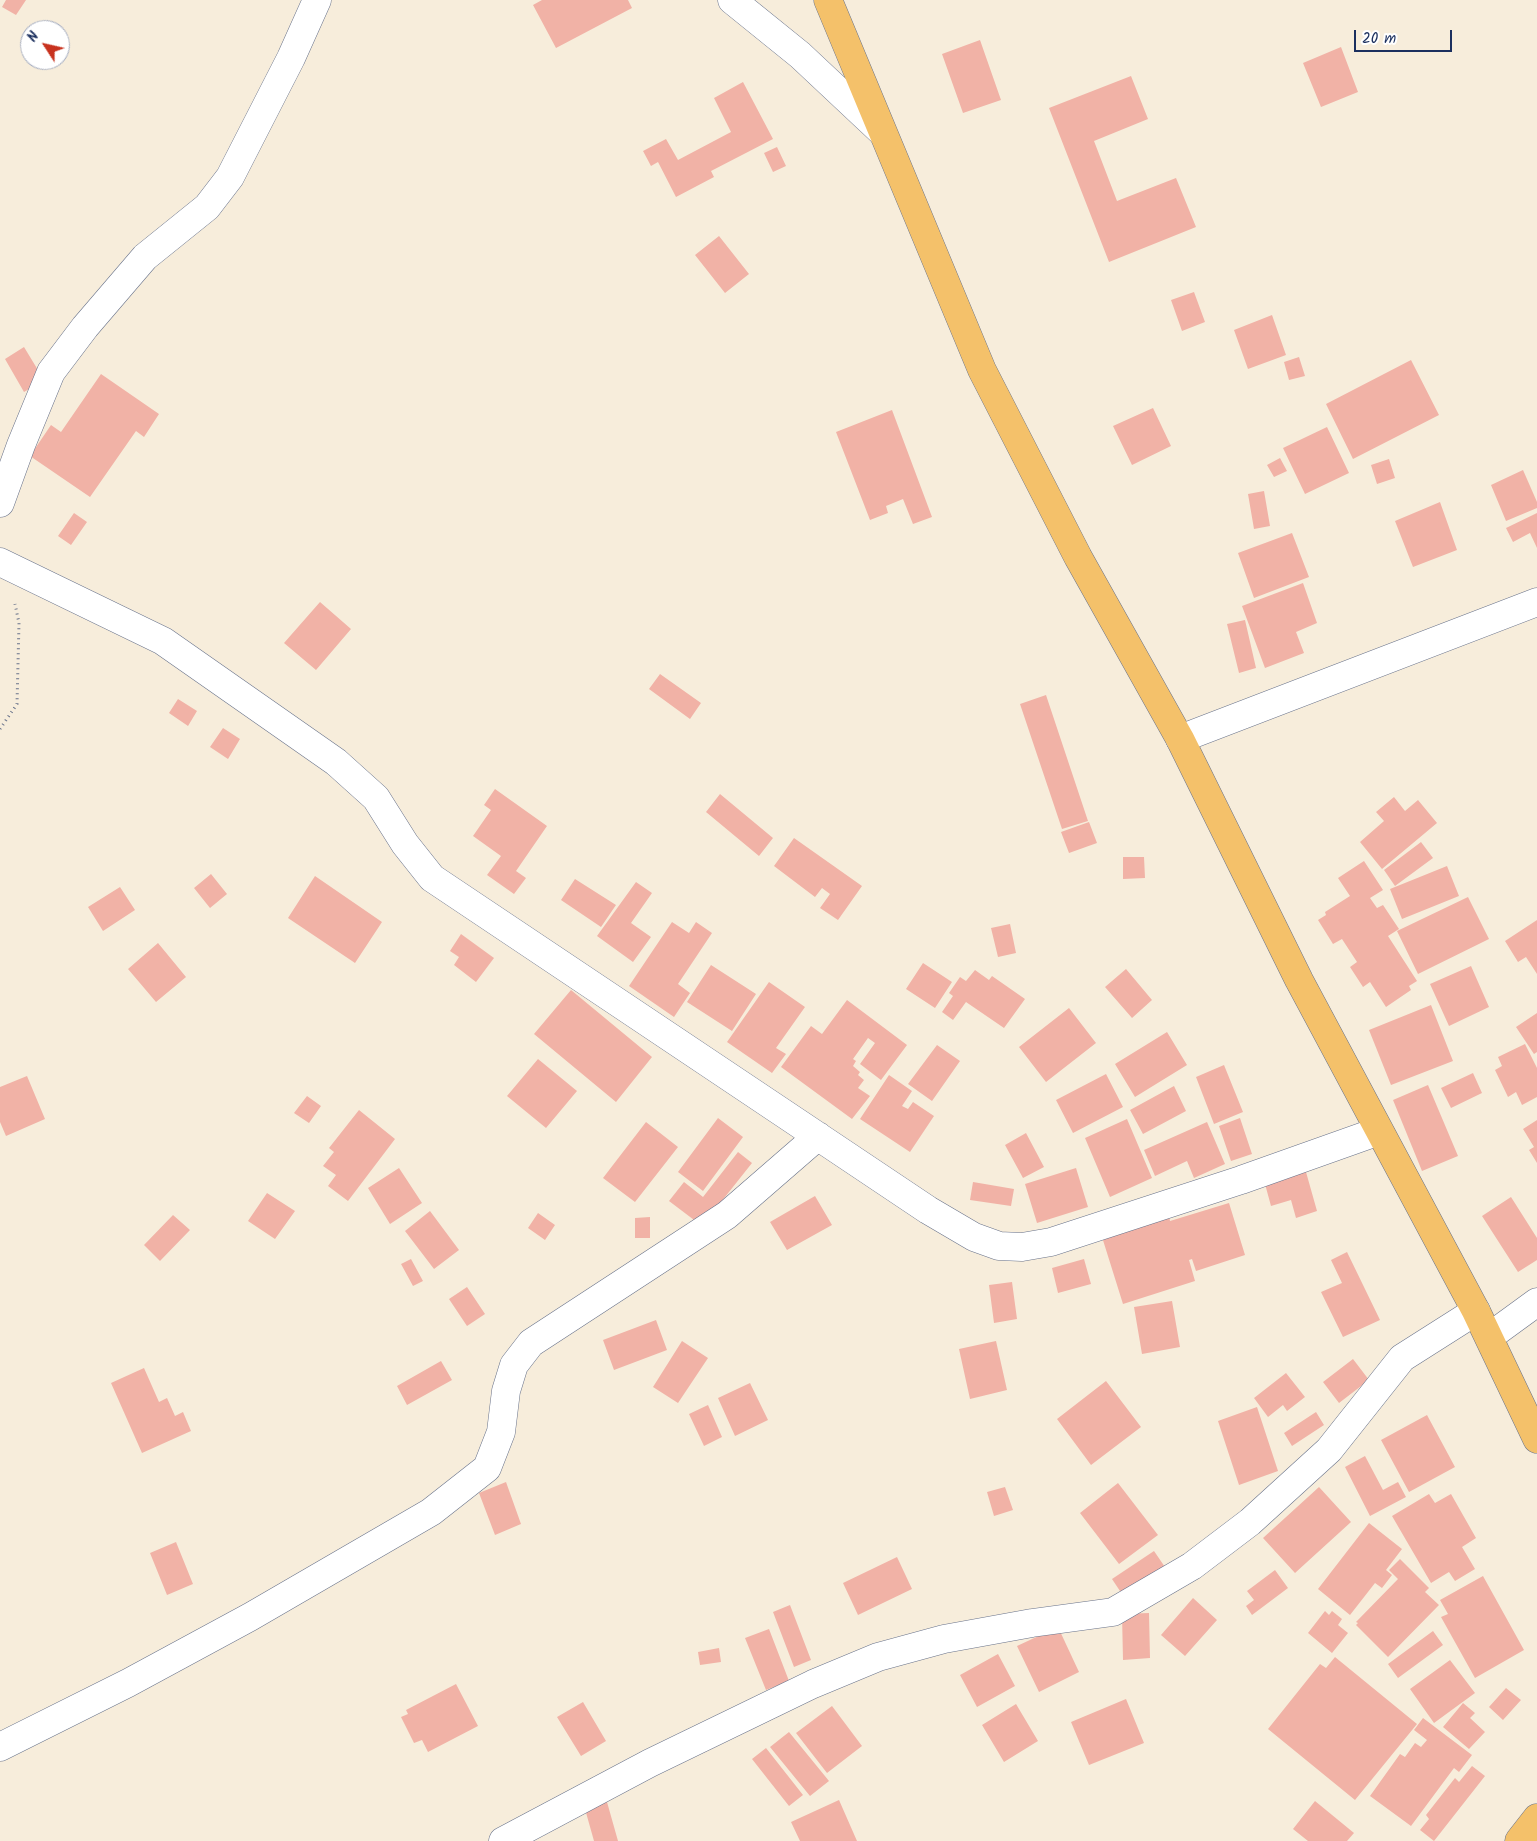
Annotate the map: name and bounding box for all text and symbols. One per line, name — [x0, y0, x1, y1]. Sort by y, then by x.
north arrow — [20, 20, 70, 70]
scale bar — [1357, 20, 1454, 52]
text: N — [22, 27, 45, 47]
text: 20 m — [1362, 27, 1396, 51]

